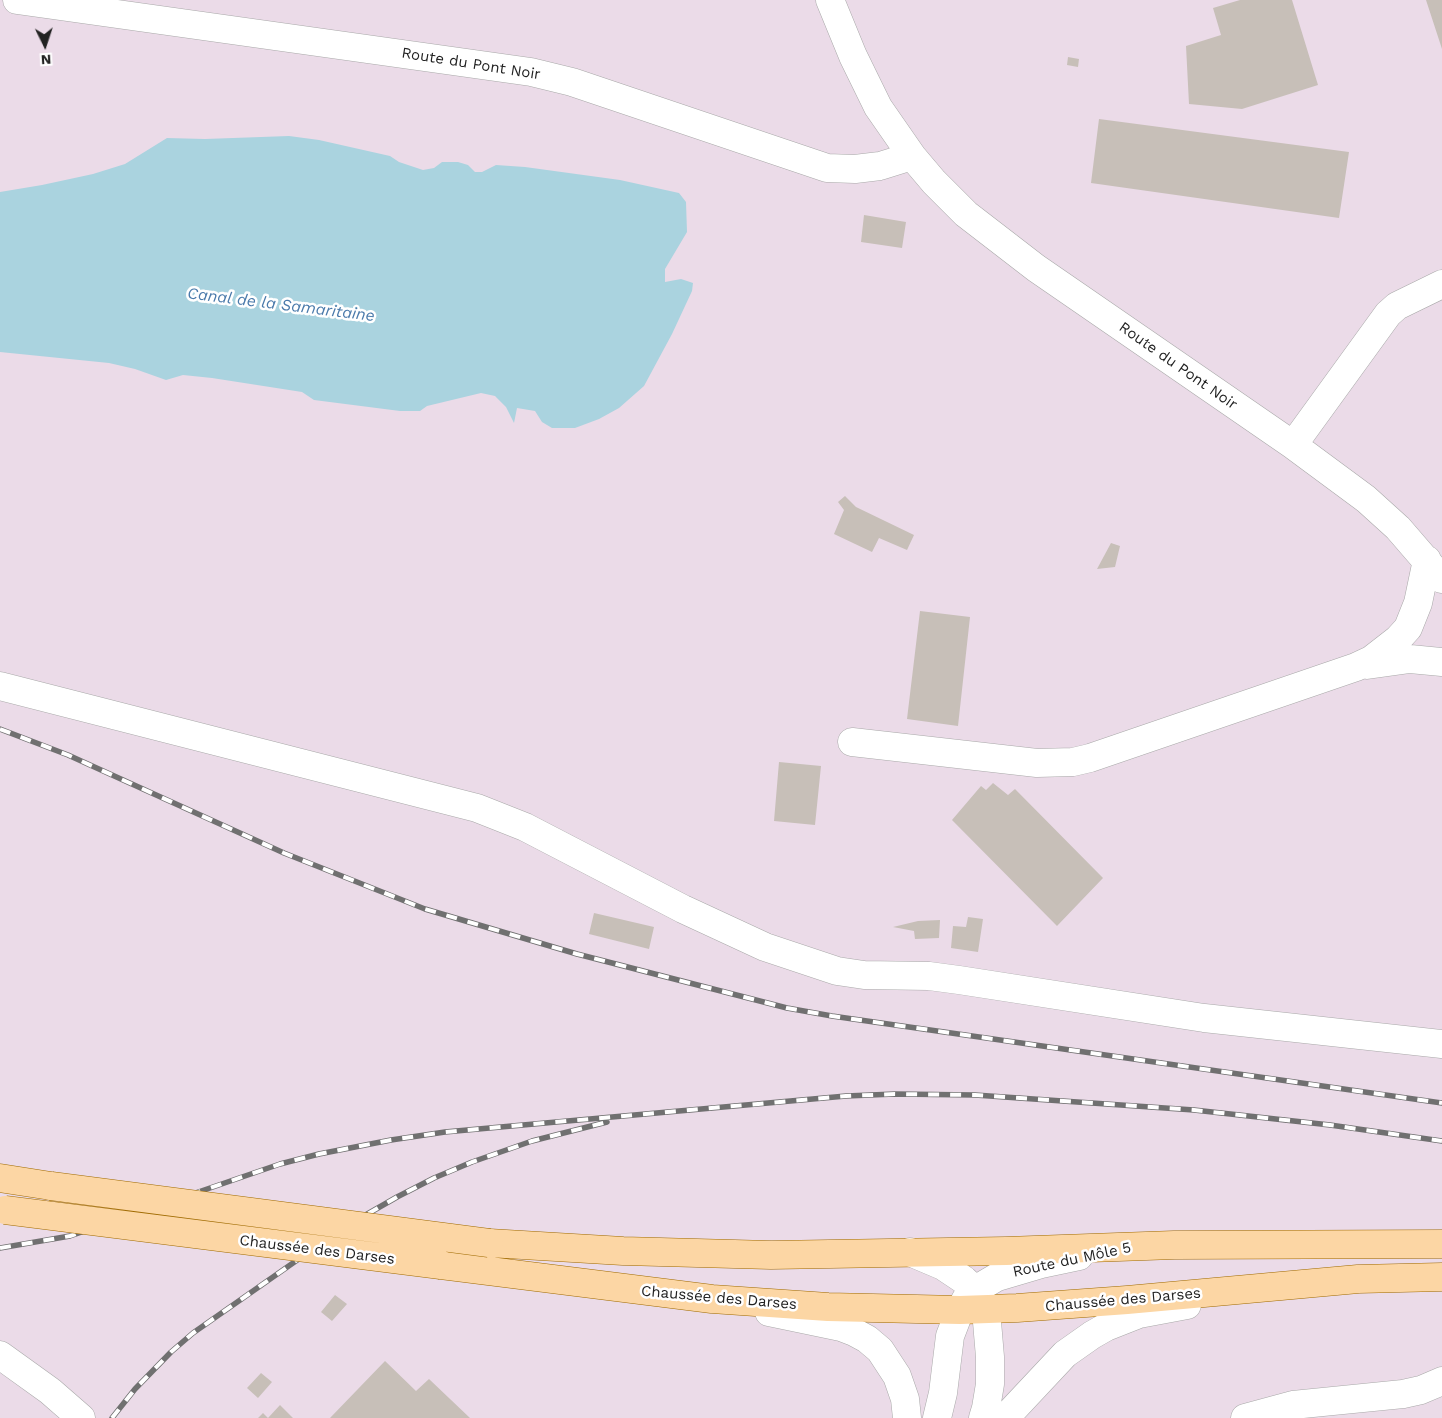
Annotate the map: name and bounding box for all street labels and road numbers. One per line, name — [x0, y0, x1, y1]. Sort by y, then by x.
street label: Route du Pont Noir — [400, 44, 542, 84]
street label: Route du Pont Noir — [1115, 318, 1241, 414]
street label: Chaussée des Darses — [238, 1232, 396, 1268]
street label: Route du Môle 5 — [1011, 1239, 1133, 1281]
street label: Chaussée des Darses — [640, 1282, 798, 1314]
street label: Chaussée des Darses — [1044, 1284, 1202, 1316]

